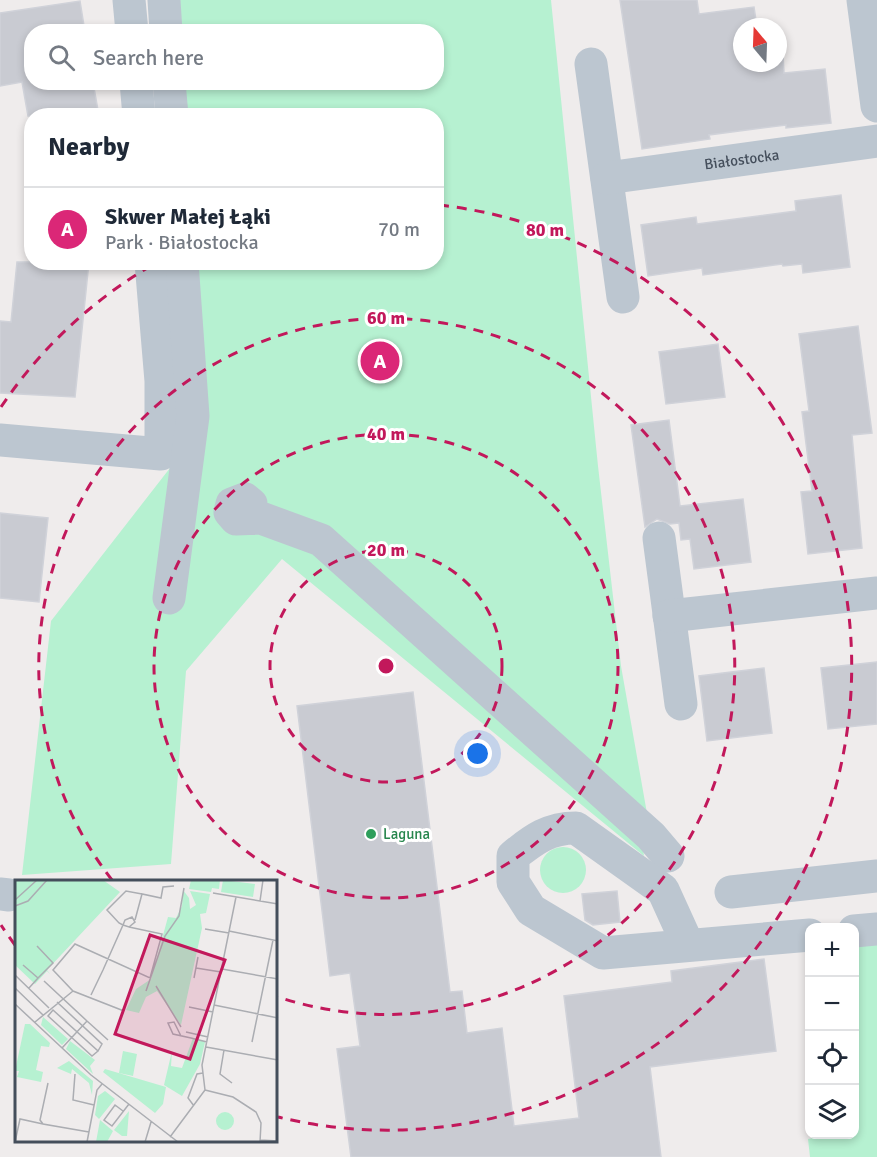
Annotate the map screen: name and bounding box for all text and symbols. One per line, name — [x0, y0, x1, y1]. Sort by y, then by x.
north arrow — [733, 18, 787, 72]
search box — [24, 24, 444, 90]
icon: search — [45, 41, 78, 74]
text: Search here — [93, 44, 204, 71]
text: Nearby — [48, 131, 129, 163]
street label: Białostocka — [703, 146, 780, 174]
text: Skwer Małej Łąki — [105, 203, 271, 230]
text: A — [61, 217, 74, 242]
text: 70 m — [378, 217, 420, 242]
text: 80 m — [526, 219, 564, 241]
text: Park · Białostocka — [105, 230, 259, 255]
text: 60 m — [367, 307, 405, 329]
pin: A — [360, 338, 400, 384]
text: 40 m — [367, 423, 405, 445]
text: 20 m — [367, 539, 405, 561]
centre of rings — [376, 656, 396, 676]
your location — [463, 739, 492, 768]
place label: Laguna — [383, 825, 430, 843]
marker: Laguna — [364, 827, 378, 841]
inset map — [15, 880, 278, 1142]
map controls — [805, 923, 859, 1139]
button: + — [805, 923, 859, 977]
button: − — [805, 977, 859, 1031]
button: locate — [805, 1031, 859, 1085]
button: layers — [805, 1085, 859, 1139]

